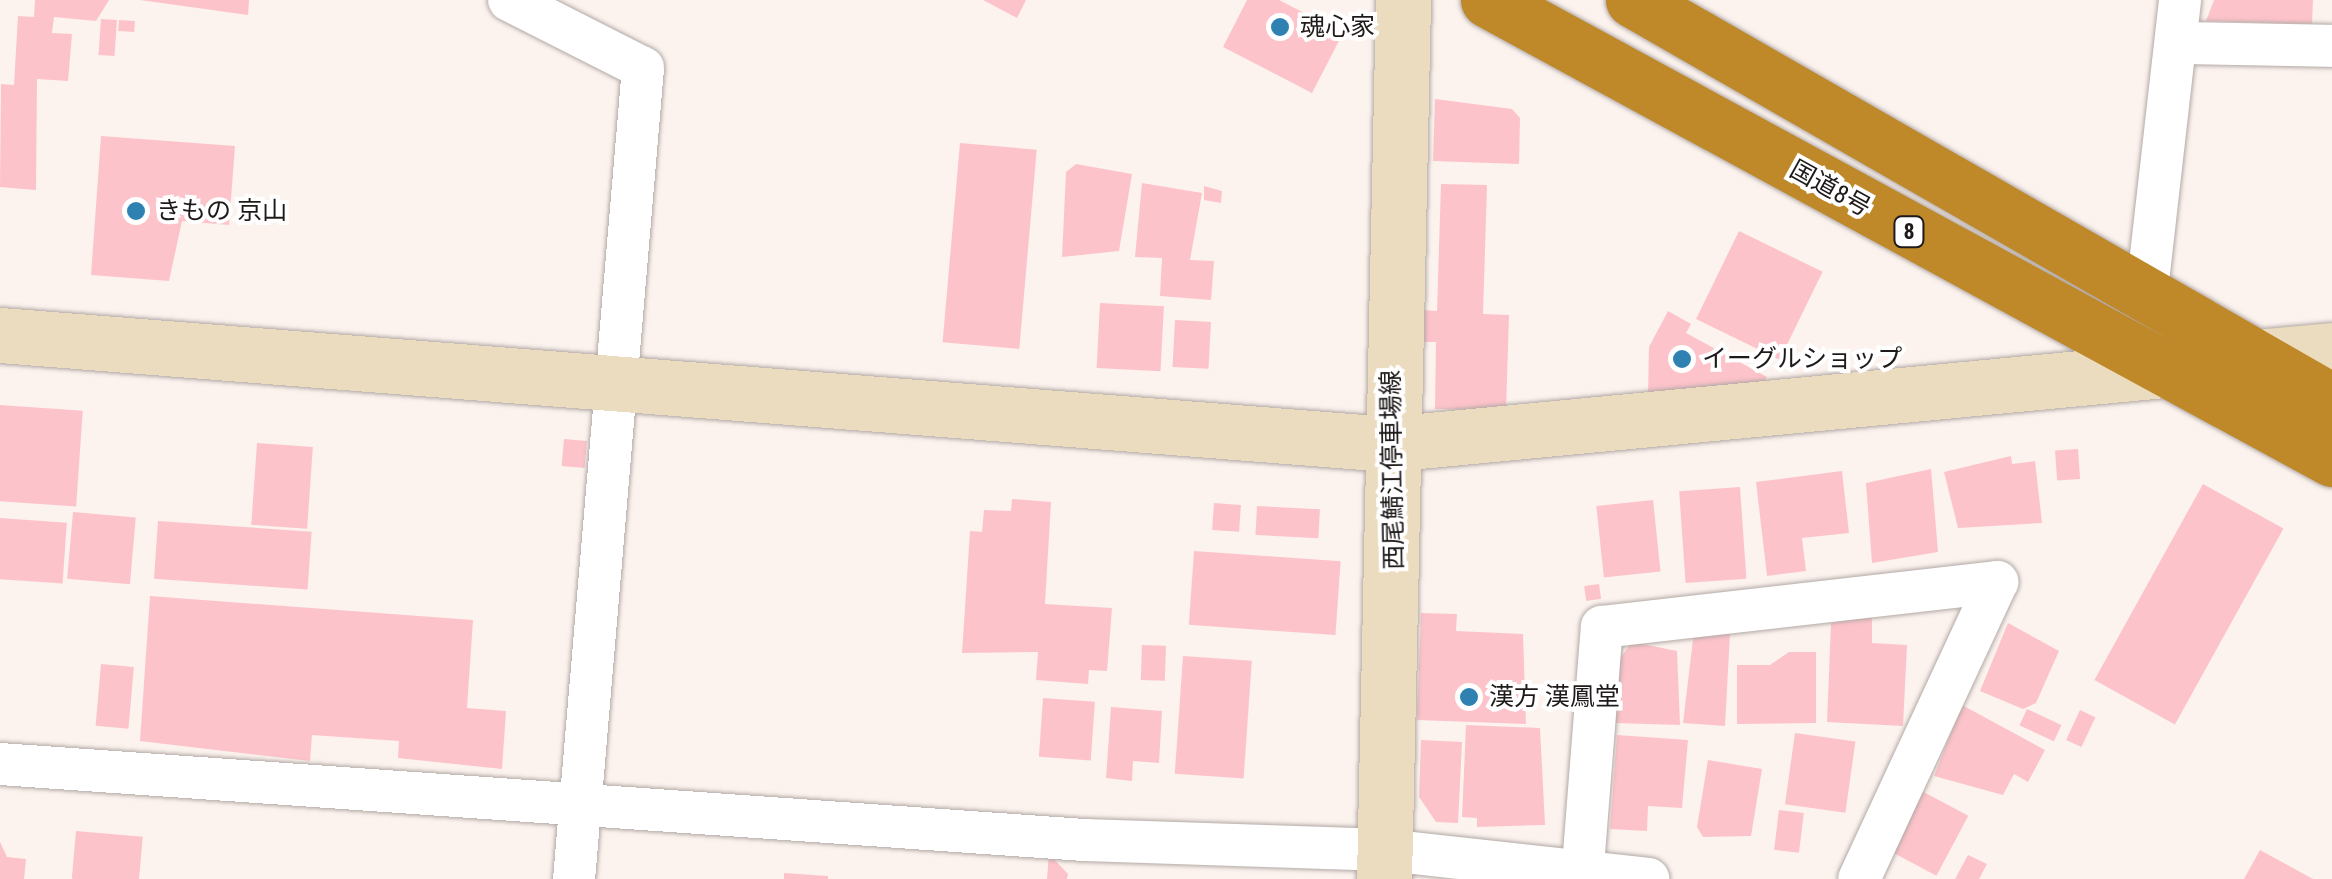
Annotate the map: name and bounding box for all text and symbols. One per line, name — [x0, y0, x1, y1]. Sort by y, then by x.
place label: 魂心家 — [1300, 12, 1375, 42]
marker: 魂心家 — [1269, 16, 1291, 38]
street label: 国道8号 — [1785, 155, 1875, 223]
place label: きもの 京山 — [156, 196, 287, 226]
marker: きもの 京山 — [125, 200, 147, 222]
road number: 8 — [1892, 215, 1926, 249]
place label: イーグルショップ — [1702, 344, 1902, 374]
marker: イーグルショップ — [1671, 348, 1693, 370]
street label: 西尾鯖江停車場線 — [1376, 370, 1410, 570]
place label: 漢方 漢鳳堂 — [1489, 682, 1620, 712]
marker: 漢方 漢鳳堂 — [1458, 686, 1480, 708]

